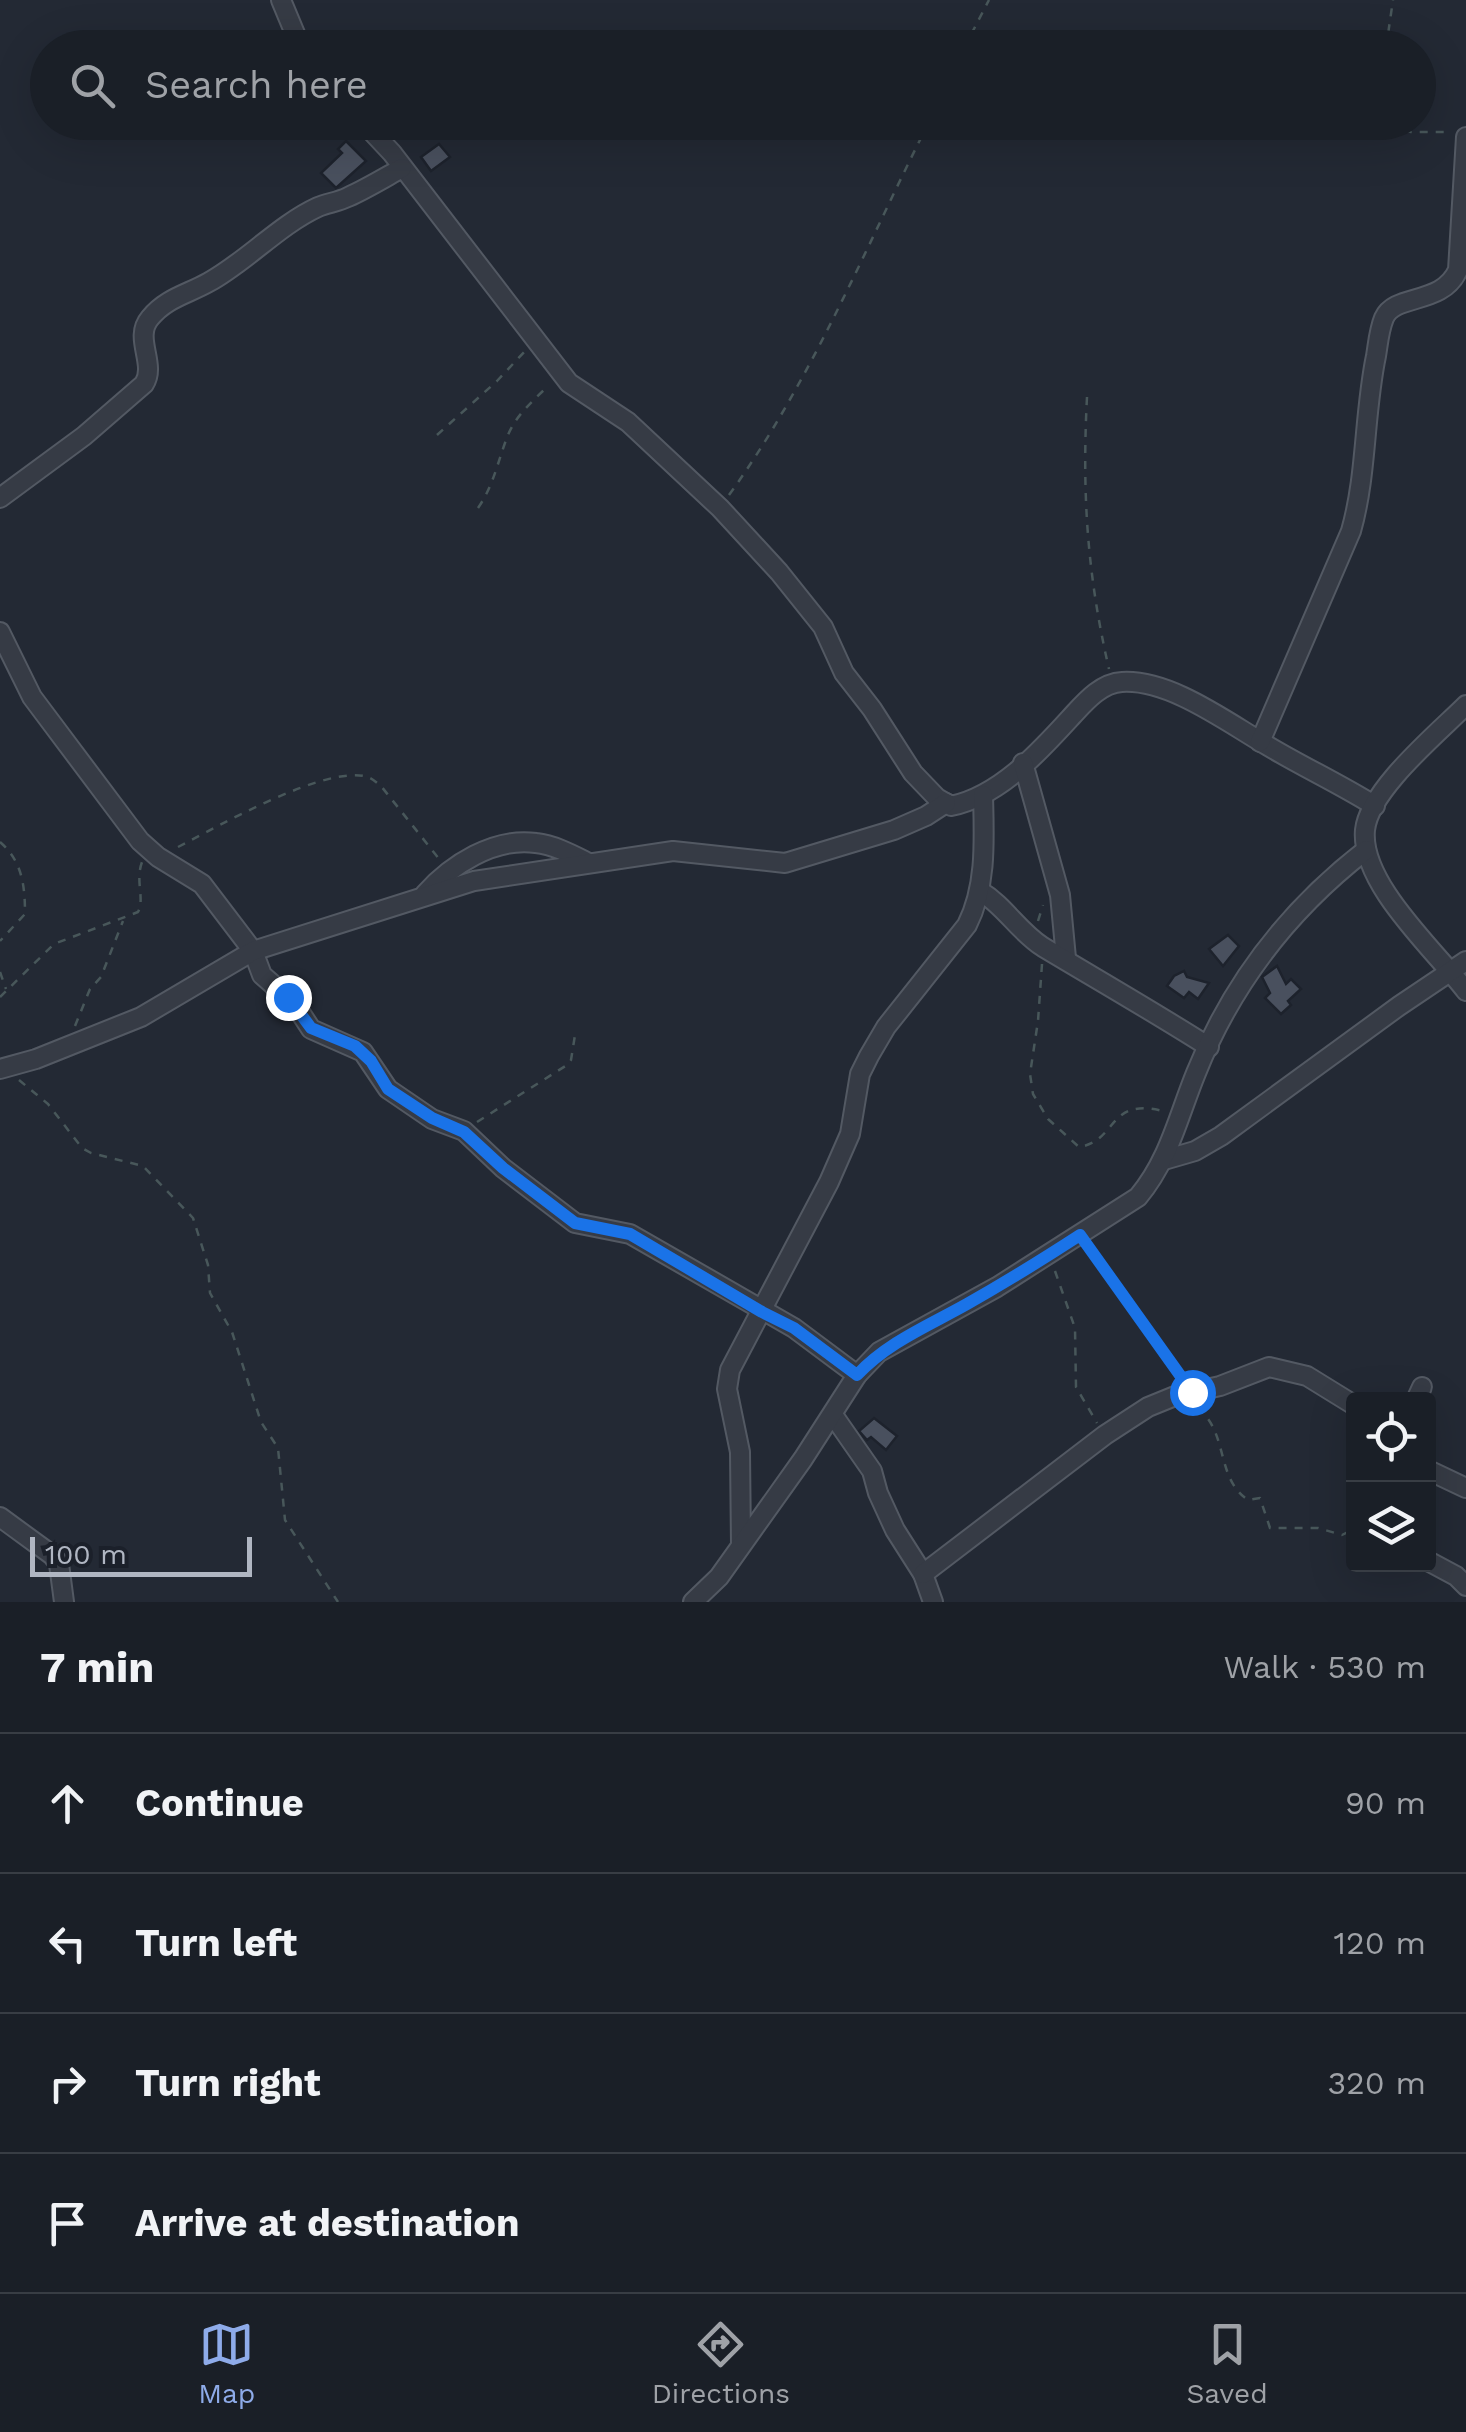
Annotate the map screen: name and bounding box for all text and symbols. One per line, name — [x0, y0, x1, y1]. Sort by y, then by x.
search box — [30, 30, 1436, 140]
icon: search — [65, 58, 120, 113]
text: Search here — [145, 63, 368, 107]
route end — [266, 975, 312, 1021]
route start — [1170, 1370, 1216, 1416]
map controls — [1346, 1392, 1436, 1572]
button: locate — [1346, 1392, 1436, 1482]
button: layers — [1346, 1482, 1436, 1572]
scale bar — [30, 1532, 252, 1576]
text: 100 m — [45, 1538, 127, 1571]
text: 7 min — [40, 1643, 154, 1692]
text: Walk · 530 m — [1224, 1648, 1426, 1686]
icon: ahead — [40, 1776, 95, 1831]
text: Continue — [135, 1781, 304, 1825]
text: 90 m — [1345, 1784, 1426, 1822]
icon: left — [40, 1916, 95, 1971]
text: Turn left — [135, 1921, 297, 1965]
text: 120 m — [1334, 1924, 1426, 1962]
icon: right — [40, 2056, 95, 2111]
text: Turn right — [135, 2061, 321, 2105]
text: 320 m — [1327, 2064, 1426, 2102]
icon: arrive — [40, 2196, 95, 2251]
text: Arrive at destination — [135, 2201, 520, 2245]
tab: Map — [198, 2317, 255, 2410]
tab: Directions — [652, 2317, 790, 2410]
tab: Saved — [1186, 2317, 1268, 2410]

